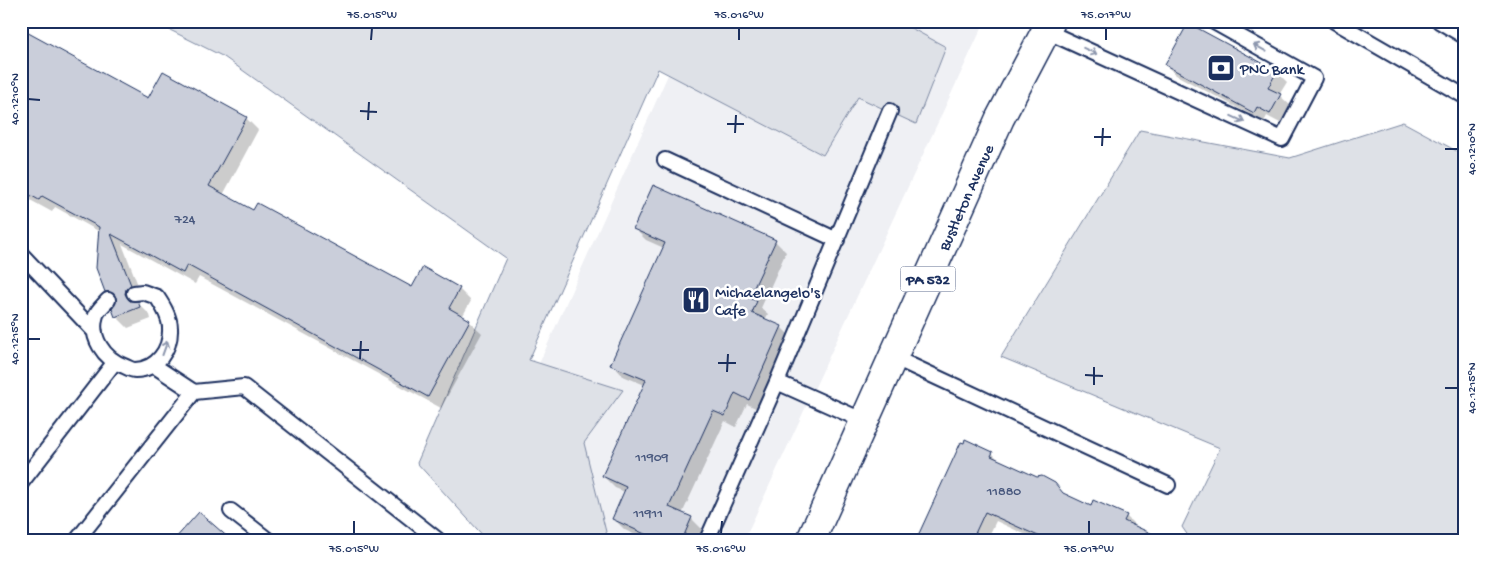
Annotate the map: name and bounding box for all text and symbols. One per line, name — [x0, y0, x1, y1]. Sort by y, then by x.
text: 75.015°W — [346, 9, 397, 23]
text: 75.016°W — [713, 9, 764, 23]
text: 75.017°W — [1080, 9, 1131, 23]
one-way arrow — [1253, 43, 1268, 52]
one-way arrow — [1082, 47, 1097, 56]
bank icon: PNC Bank — [1206, 53, 1236, 83]
place label: PNC Bank — [1239, 62, 1305, 81]
text: 40.1210°N — [9, 73, 23, 125]
one-way arrow — [1230, 114, 1245, 124]
text: 40.1210°N — [1466, 123, 1480, 175]
street label: Bustleton Avenue — [936, 142, 1000, 255]
house number: 724 — [174, 212, 196, 229]
road number: PA 532 — [900, 266, 956, 292]
restaurant icon: Michaelangelo's Cafe — [681, 285, 711, 315]
place label: Michaelangelo's Cafe — [715, 285, 821, 322]
text: 40.1215°N — [9, 313, 23, 365]
one-way arrow — [161, 341, 170, 356]
text: 40.1215°N — [1466, 362, 1480, 414]
house number: 11909 — [634, 450, 669, 467]
house number: 11880 — [986, 484, 1021, 501]
house number: 11911 — [632, 506, 663, 523]
text: 75.015°W — [328, 543, 379, 557]
text: 75.016°W — [695, 543, 746, 557]
text: 75.017°W — [1063, 543, 1114, 557]

